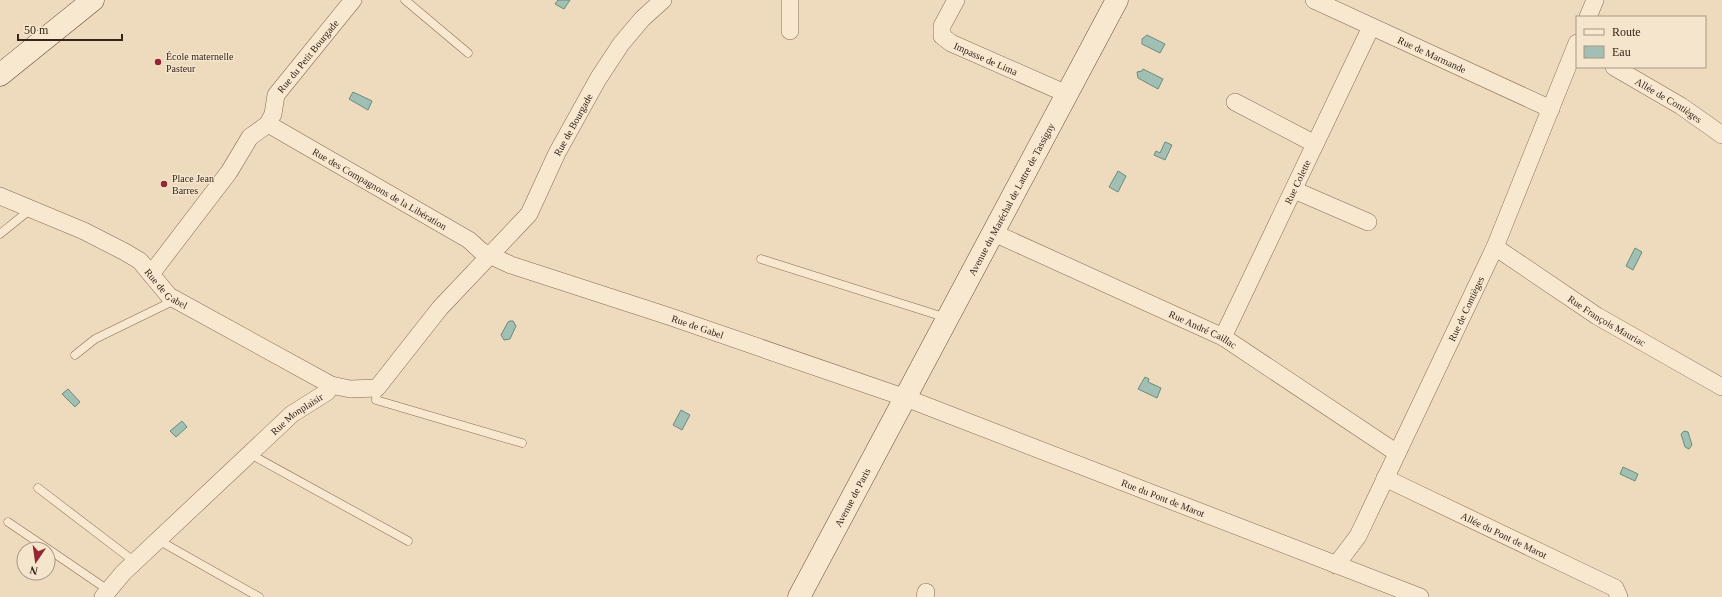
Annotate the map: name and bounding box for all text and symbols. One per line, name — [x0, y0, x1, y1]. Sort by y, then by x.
scale bar — [18, 16, 122, 42]
legend — [1576, 16, 1706, 68]
street label: Rue du Petit Bourgade — [275, 17, 341, 95]
text: 50 m — [24, 23, 49, 37]
text: Route — [1612, 25, 1641, 39]
street label: Rue de Marmande — [1396, 34, 1469, 75]
street label: Impasse de Lima — [952, 40, 1020, 77]
text: Eau — [1612, 45, 1631, 59]
place label: École maternelle Pasteur — [166, 51, 234, 74]
marker: École maternelle Pasteur — [153, 57, 163, 67]
street label: Allée de Contièges — [1634, 75, 1704, 125]
street label: Rue de Bourgade — [551, 91, 595, 158]
street label: Avenue du Maréchal de Lattre de Tassigny — [966, 121, 1056, 277]
street label: Rue des Compagnons de la Libération — [311, 145, 449, 232]
street label: Rue Colette — [1282, 157, 1313, 206]
place label: Place Jean Barres — [172, 173, 214, 196]
marker: Place Jean Barres — [159, 179, 169, 189]
street label: Rue de Gabel — [143, 266, 190, 311]
street label: Rue de Contièges — [1446, 274, 1486, 343]
street label: Rue François Mauriac — [1566, 293, 1648, 348]
street label: Rue André Caillac — [1167, 308, 1239, 350]
street label: Rue de Gabel — [670, 312, 726, 340]
street label: Rue Monplaisir — [268, 390, 325, 437]
street label: Avenue de Paris — [832, 466, 872, 528]
street label: Rue du Pont de Marot — [1120, 476, 1207, 519]
street label: Allée du Pont de Marot — [1459, 510, 1549, 560]
north arrow — [16, 541, 56, 581]
text: N — [28, 564, 39, 577]

